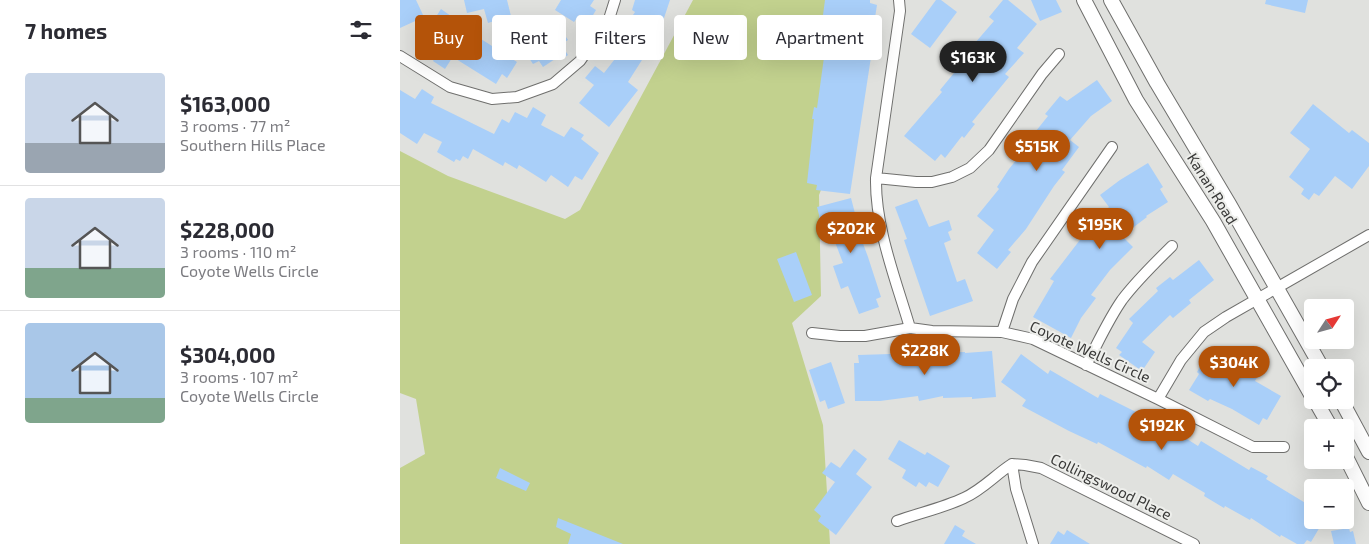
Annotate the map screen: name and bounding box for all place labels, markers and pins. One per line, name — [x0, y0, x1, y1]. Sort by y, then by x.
pin: $163K — [938, 41, 1008, 83]
pin: $515K — [1002, 130, 1072, 172]
pin: $195K — [1065, 208, 1135, 250]
pin: $202K — [816, 212, 886, 254]
pin: $228K — [890, 334, 960, 376]
pin: $304K — [1199, 346, 1269, 388]
pin: $192K — [1127, 408, 1197, 451]

